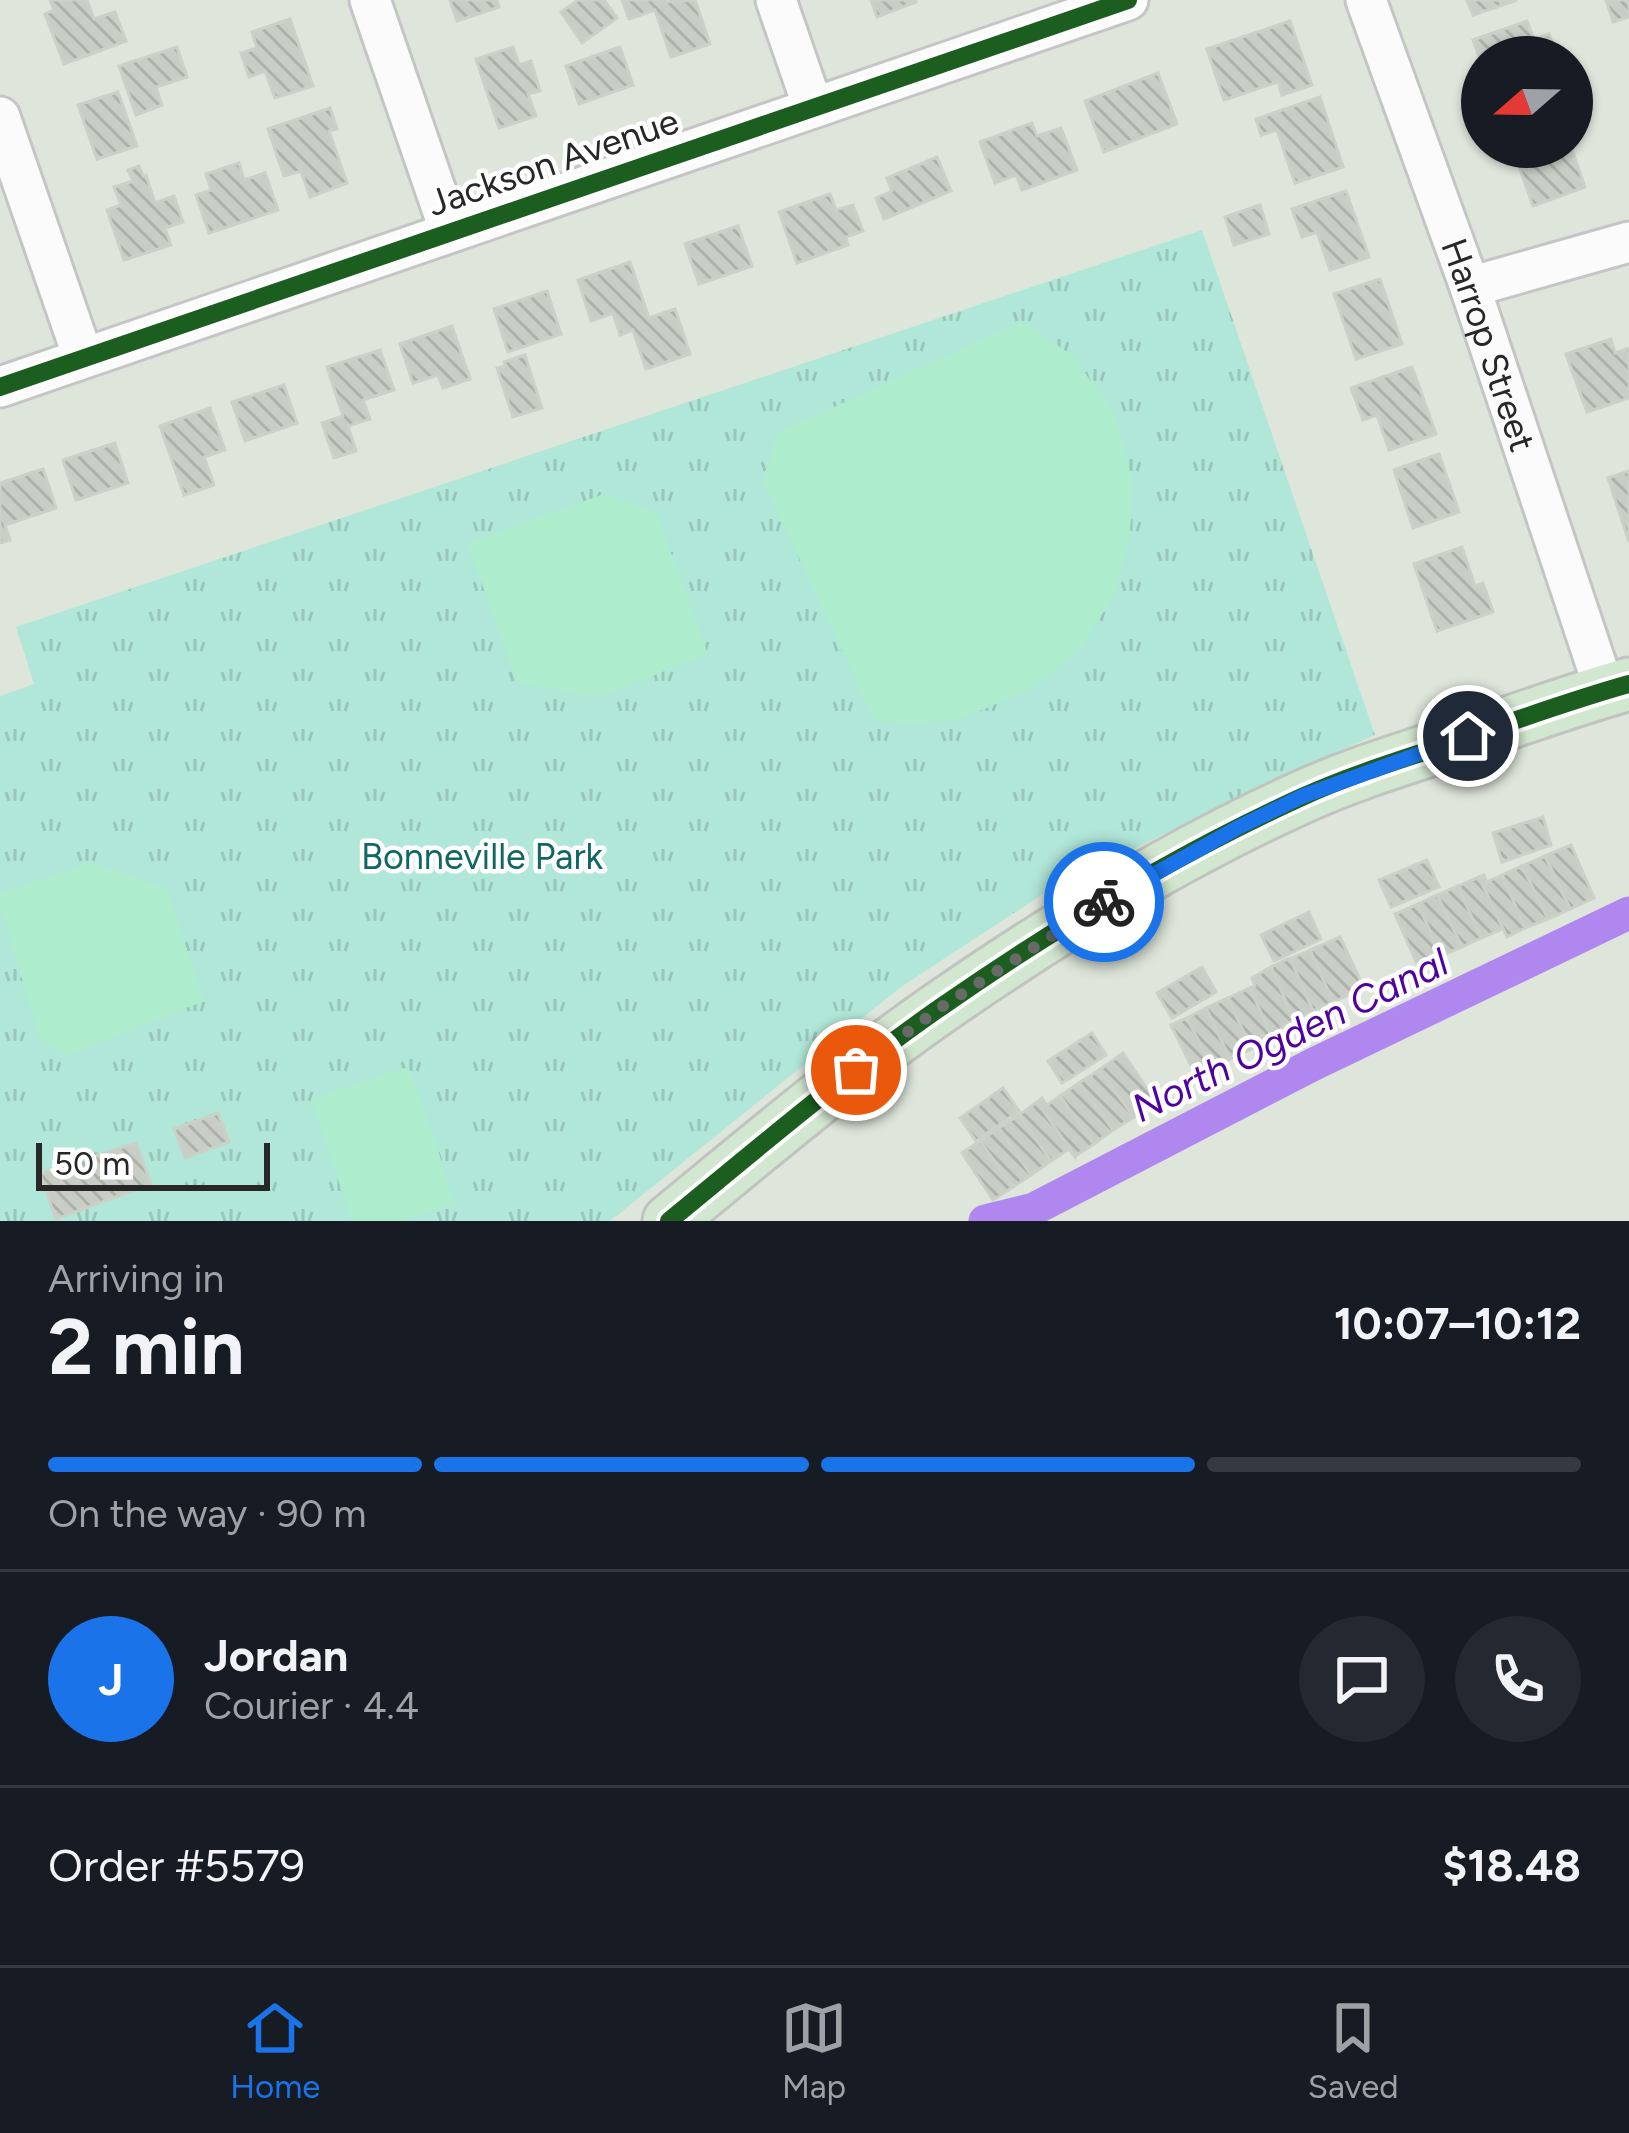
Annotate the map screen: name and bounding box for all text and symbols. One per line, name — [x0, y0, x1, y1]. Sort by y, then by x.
north arrow — [1461, 36, 1593, 168]
map controls — [1461, 36, 1593, 168]
street label: Jackson Avenue — [422, 99, 684, 225]
street label: Harrop Street — [1433, 233, 1545, 457]
pin — [1417, 685, 1519, 787]
icon: home — [1435, 703, 1501, 769]
park label: Bonneville Park — [361, 835, 604, 878]
courier — [1044, 842, 1164, 962]
icon: bike — [1071, 869, 1137, 935]
water label: North Ogden Canal — [1124, 938, 1456, 1132]
pin — [805, 1019, 907, 1121]
icon: bag — [823, 1037, 889, 1103]
scale bar — [36, 1137, 270, 1190]
text: 50 m — [54, 1144, 130, 1183]
text: Arriving in — [48, 1255, 224, 1302]
text: 10:07–10:12 — [1334, 1296, 1581, 1350]
text: 2 min — [48, 1300, 244, 1394]
text: On the way · 90 m — [48, 1490, 366, 1537]
button: chat — [1299, 1616, 1425, 1742]
button: phone — [1455, 1616, 1581, 1742]
text: Jordan — [204, 1628, 348, 1682]
text: J — [99, 1652, 123, 1706]
text: Courier · 4.4 — [204, 1682, 419, 1729]
text: Order #5579 — [48, 1838, 305, 1892]
text: $18.48 — [1442, 1838, 1581, 1892]
tab: Home — [230, 1995, 320, 2106]
tab: Map — [781, 1995, 847, 2106]
tab: Saved — [1308, 1995, 1399, 2106]

